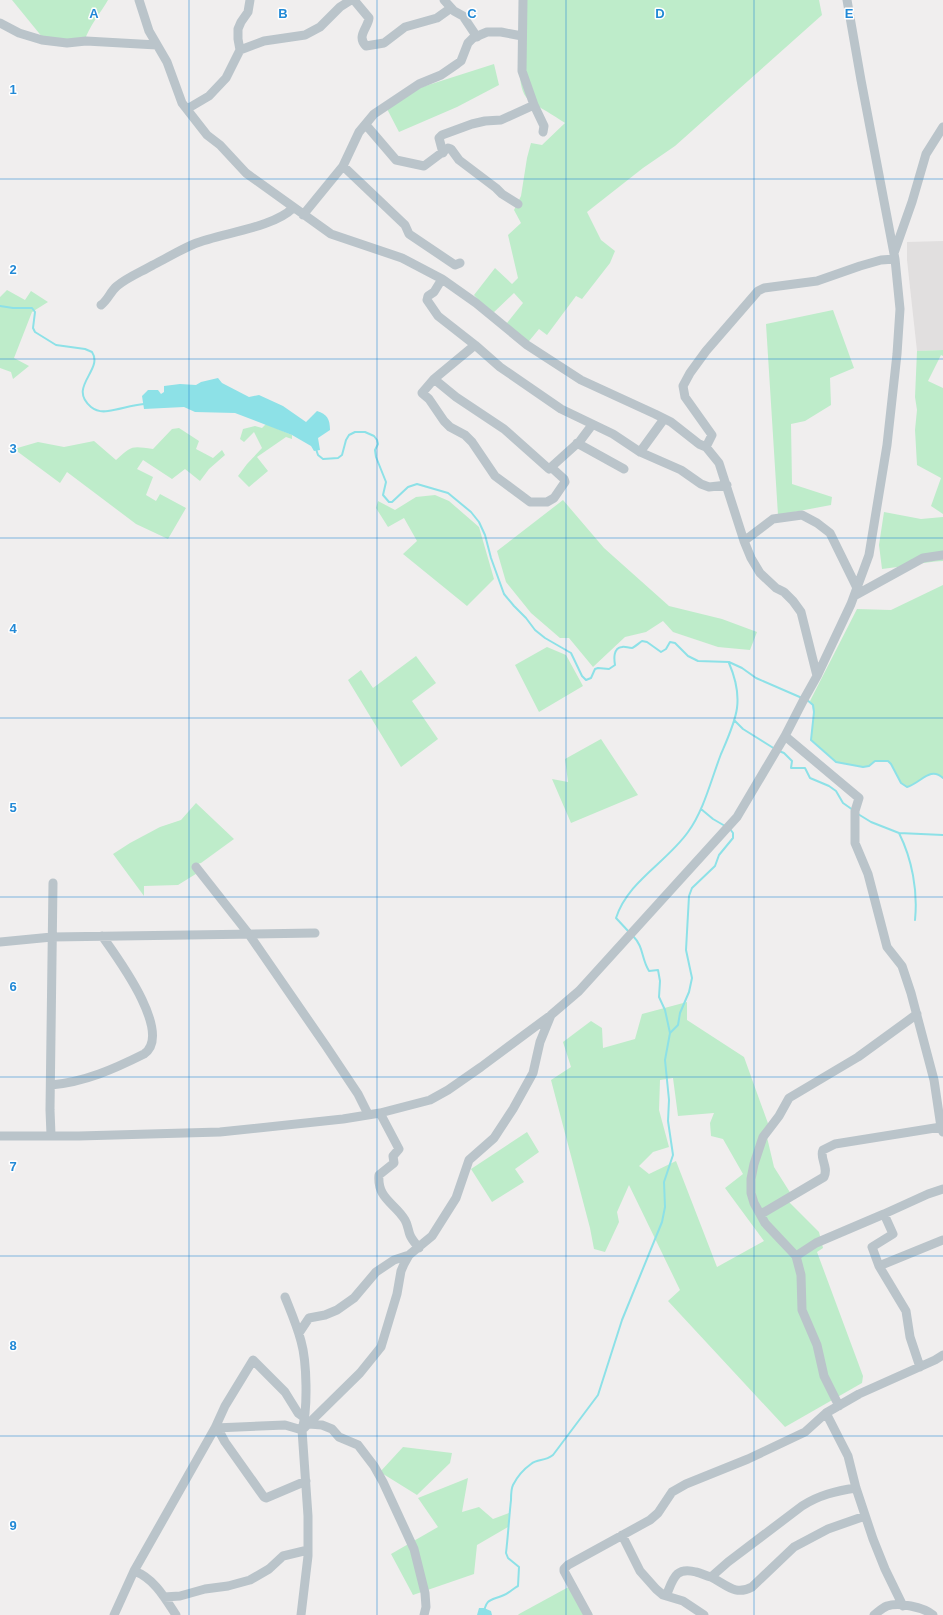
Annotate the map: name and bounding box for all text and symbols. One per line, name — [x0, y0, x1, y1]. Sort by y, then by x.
text: A — [89, 6, 99, 21]
text: B — [278, 6, 288, 21]
text: C — [467, 6, 477, 21]
text: D — [655, 6, 665, 21]
text: E — [845, 6, 854, 21]
text: 1 — [9, 82, 17, 97]
text: 2 — [9, 262, 17, 277]
text: 3 — [9, 441, 17, 456]
text: 4 — [9, 621, 17, 636]
text: 5 — [9, 800, 17, 815]
text: 6 — [9, 979, 17, 994]
text: 7 — [9, 1159, 17, 1174]
text: 8 — [9, 1338, 17, 1353]
text: 9 — [9, 1518, 17, 1533]

